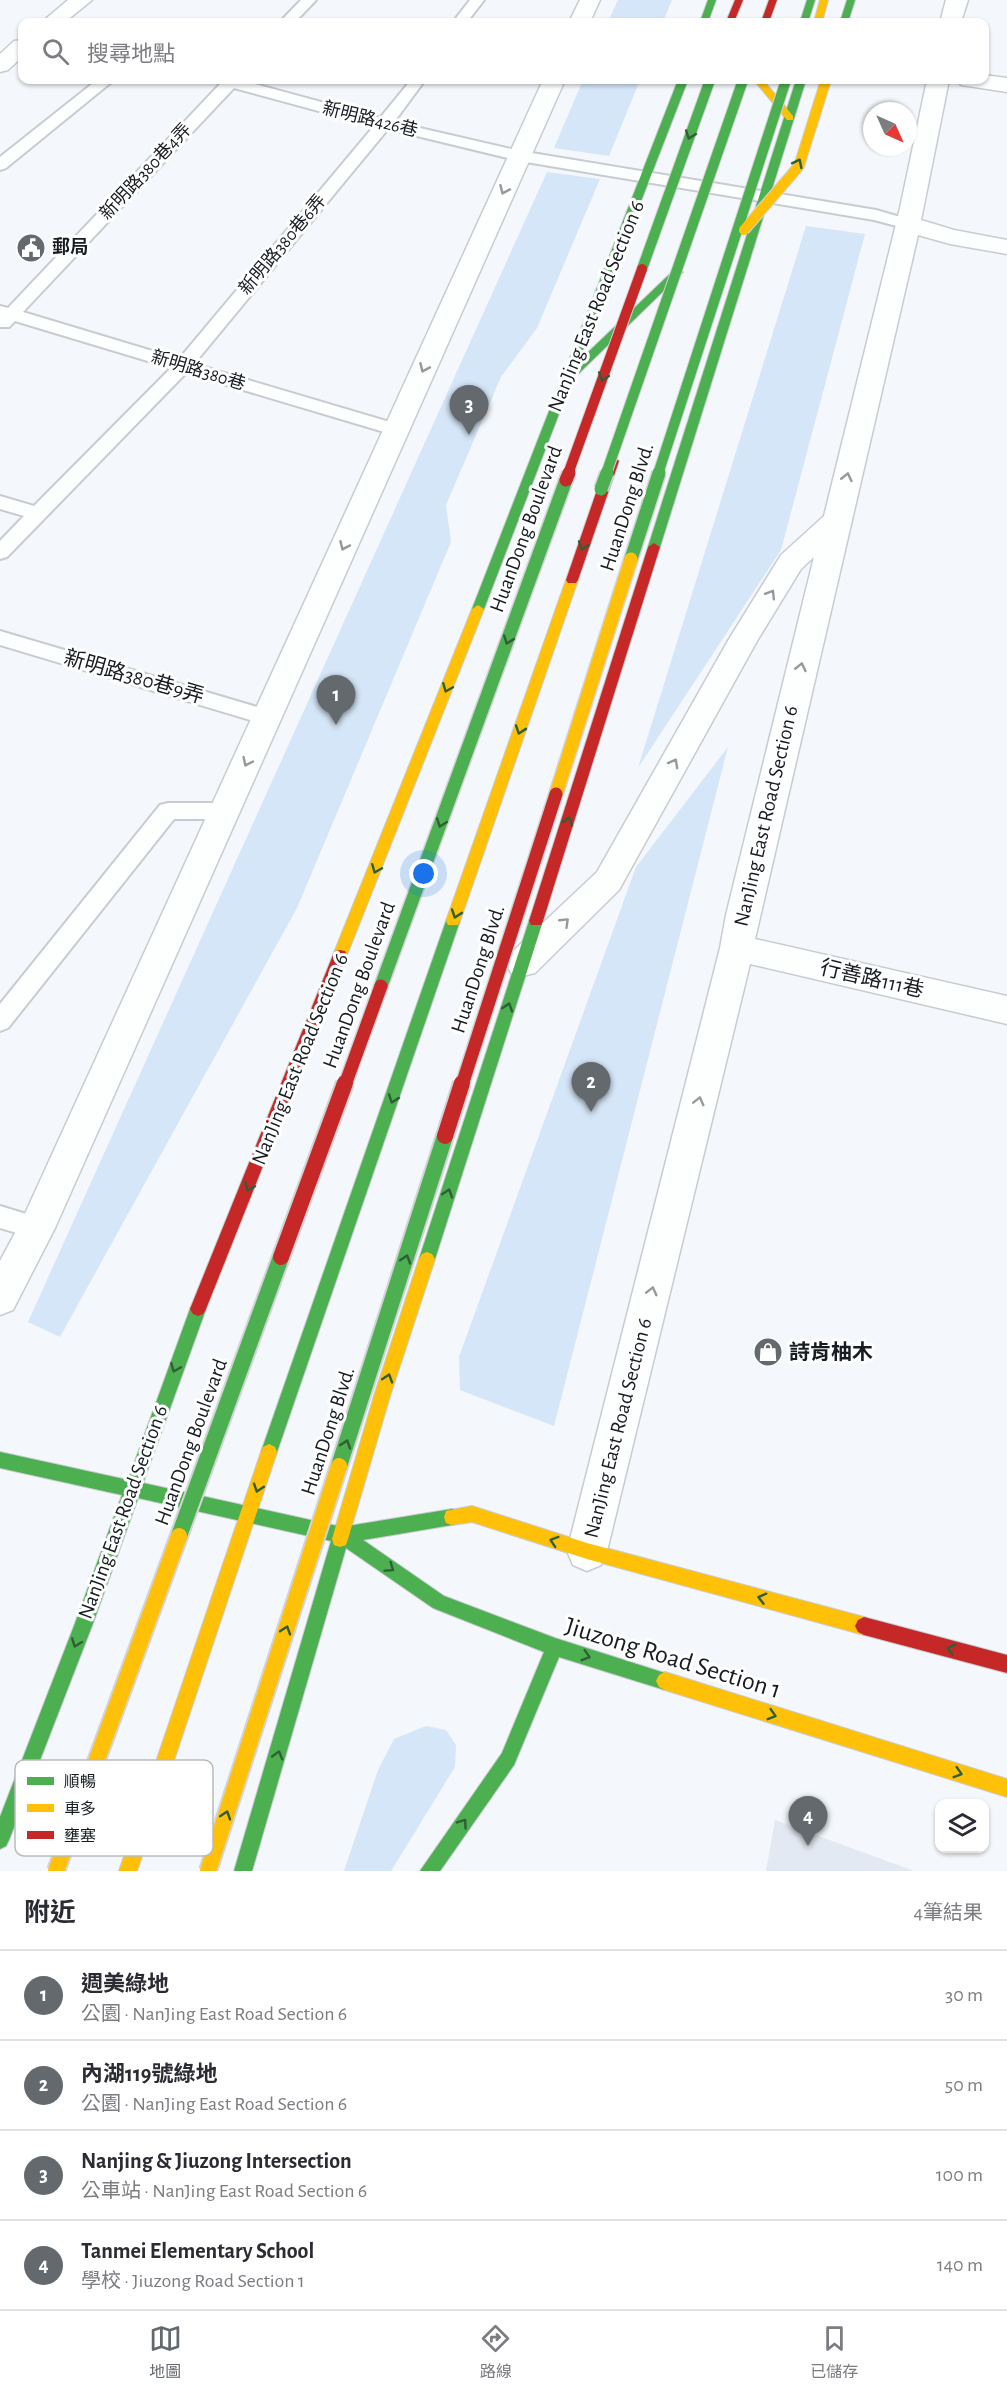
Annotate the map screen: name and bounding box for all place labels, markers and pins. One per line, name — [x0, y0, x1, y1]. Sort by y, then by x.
public building icon: 郵局 — [15, 232, 47, 264]
place label: 郵局 — [52, 236, 88, 257]
pin: 3 — [450, 386, 488, 435]
pin: 1 — [316, 676, 356, 725]
pin: 2 — [572, 1062, 610, 1112]
shop icon: 詩肯柚木 — [752, 1336, 784, 1368]
place label: 詩肯柚木 — [789, 1341, 873, 1363]
pin: 4 — [788, 1796, 828, 1846]

